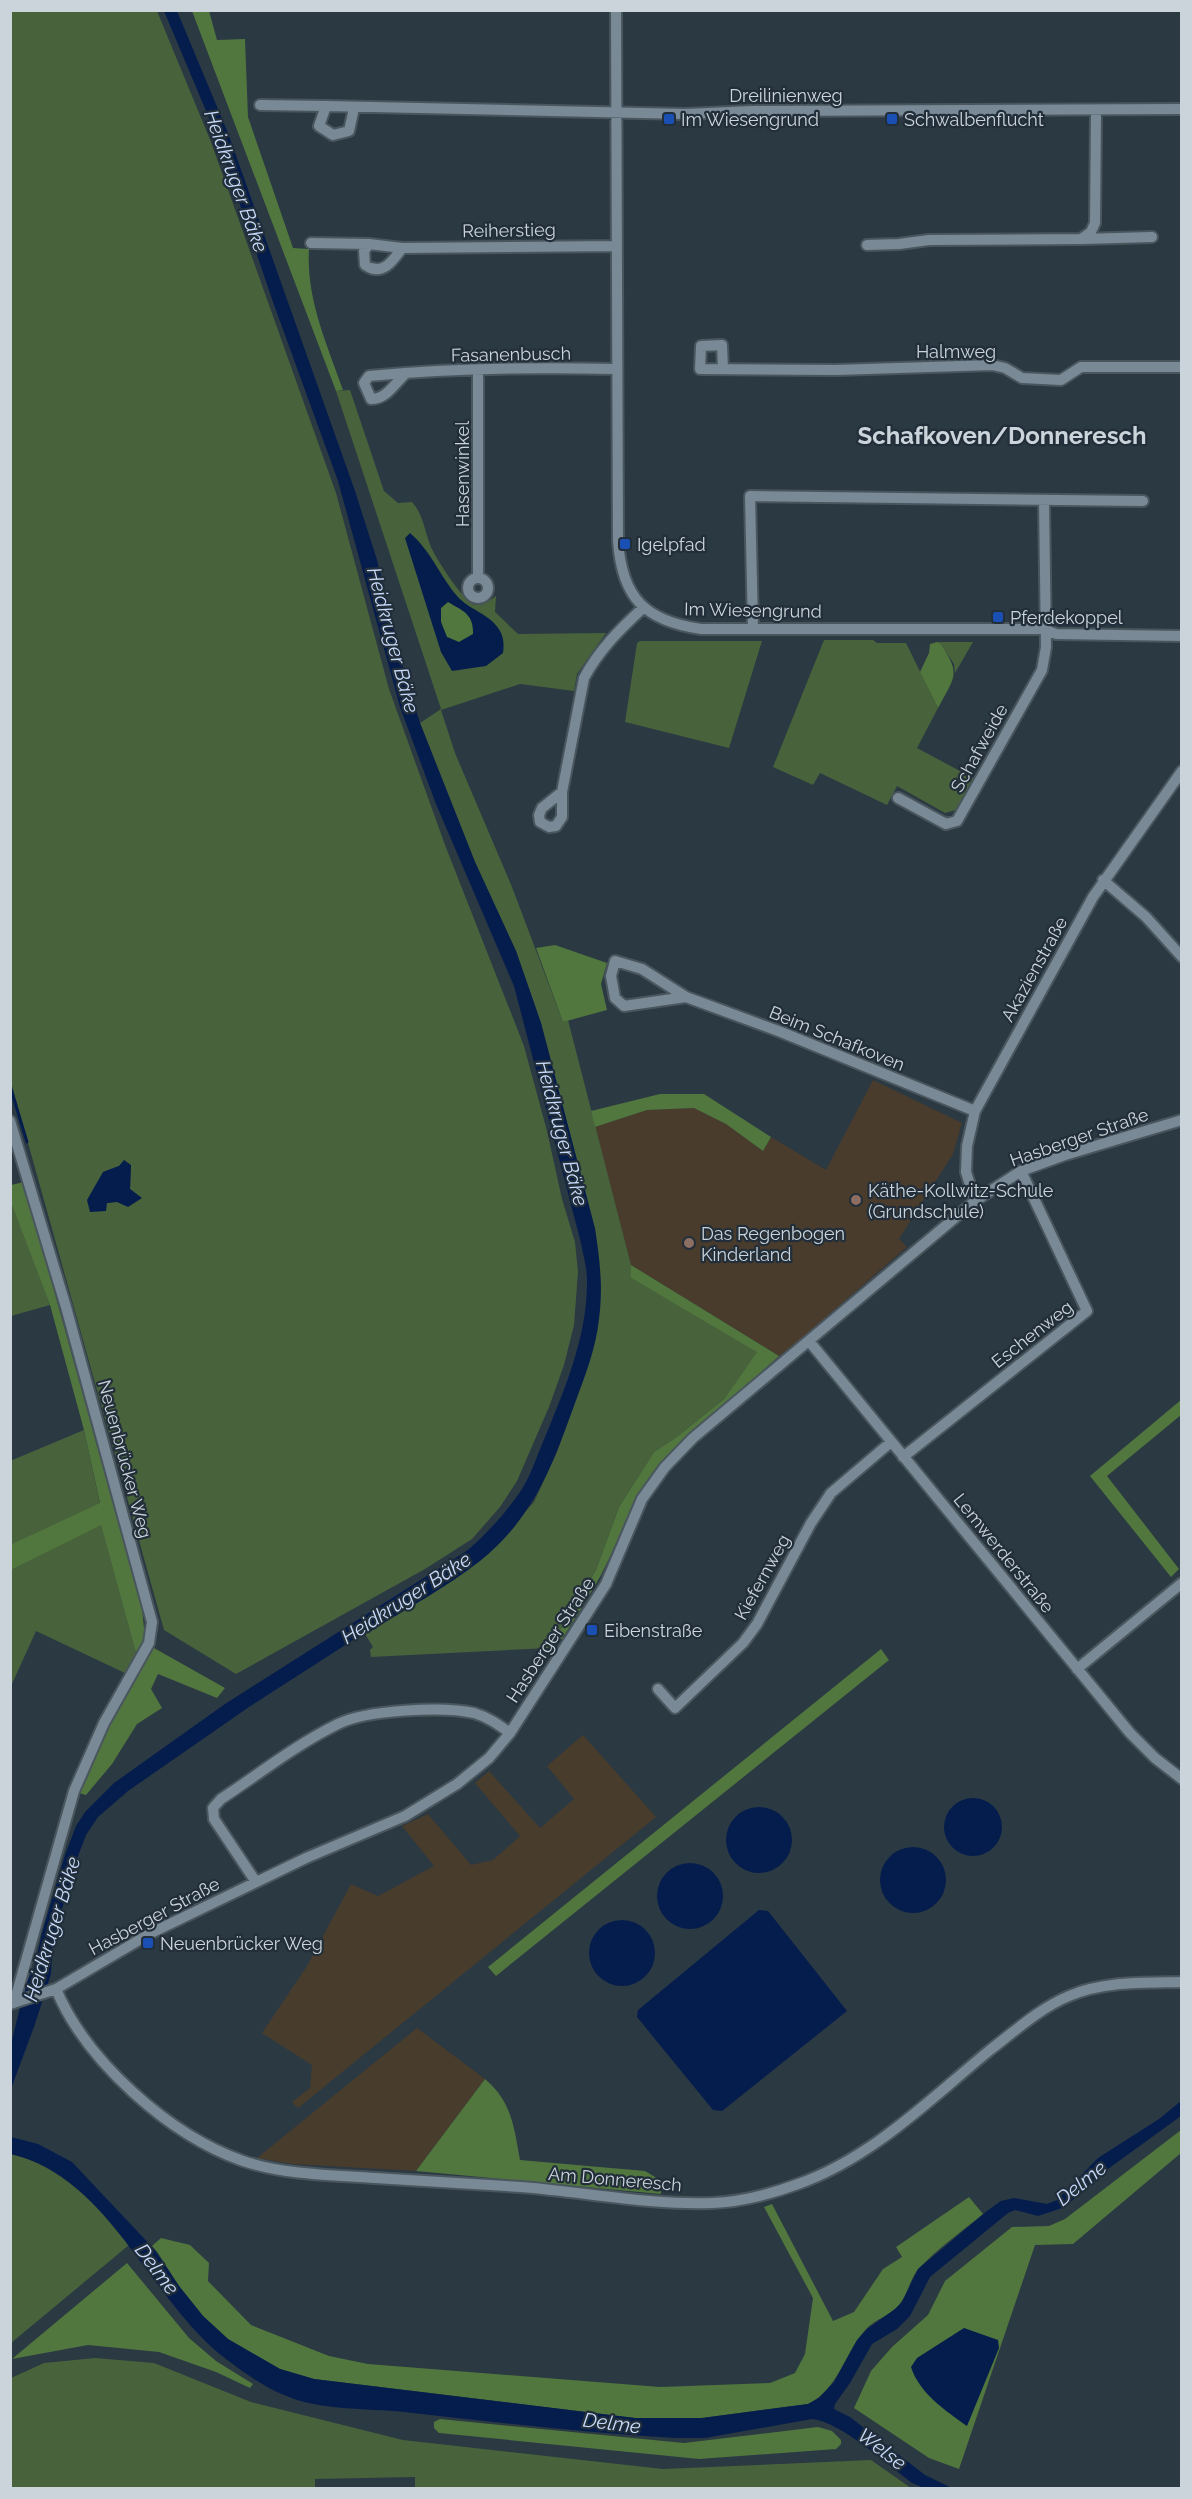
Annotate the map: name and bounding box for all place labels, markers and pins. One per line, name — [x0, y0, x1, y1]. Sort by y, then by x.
place label: Im Wiesengrund — [681, 109, 819, 130]
place label: Schwalbenflucht — [904, 109, 1044, 130]
marker: Im Wiesengrund — [662, 112, 676, 126]
marker: Schwalbenflucht — [885, 112, 899, 126]
place label: Igelpfad — [637, 534, 706, 555]
marker: Igelpfad — [618, 537, 632, 551]
place label: Pferdekoppel — [1010, 607, 1123, 628]
marker: Pferdekoppel — [991, 610, 1005, 624]
place label: Käthe-Kollwitz-Schule (Grundschule) — [868, 1180, 1054, 1222]
marker: Käthe-Kollwitz-Schule (Grundschule) — [849, 1193, 863, 1207]
place label: Das Regenbogen Kinderland — [701, 1223, 845, 1265]
marker: Das Regenbogen Kinderland — [682, 1236, 696, 1250]
place label: Eibenstraße — [604, 1620, 703, 1641]
marker: Eibenstraße — [585, 1623, 599, 1637]
place label: Neuenbrücker Weg — [160, 1933, 323, 1954]
marker: Neuenbrücker Weg — [141, 1936, 155, 1950]

